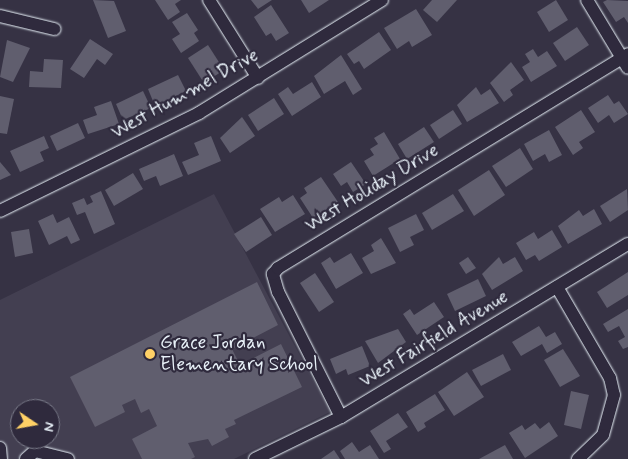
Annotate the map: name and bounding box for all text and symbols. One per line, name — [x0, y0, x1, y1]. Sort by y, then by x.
street label: West Hummel Drive — [108, 44, 262, 144]
street label: West Holiday Drive — [302, 140, 442, 236]
street label: West Fairfield Avenue — [354, 285, 514, 393]
place label: Grace Jordan Elementary School — [160, 332, 318, 376]
marker: Grace Jordan Elementary School — [144, 348, 156, 360]
north arrow — [10, 399, 60, 449]
text: N — [39, 420, 58, 433]

